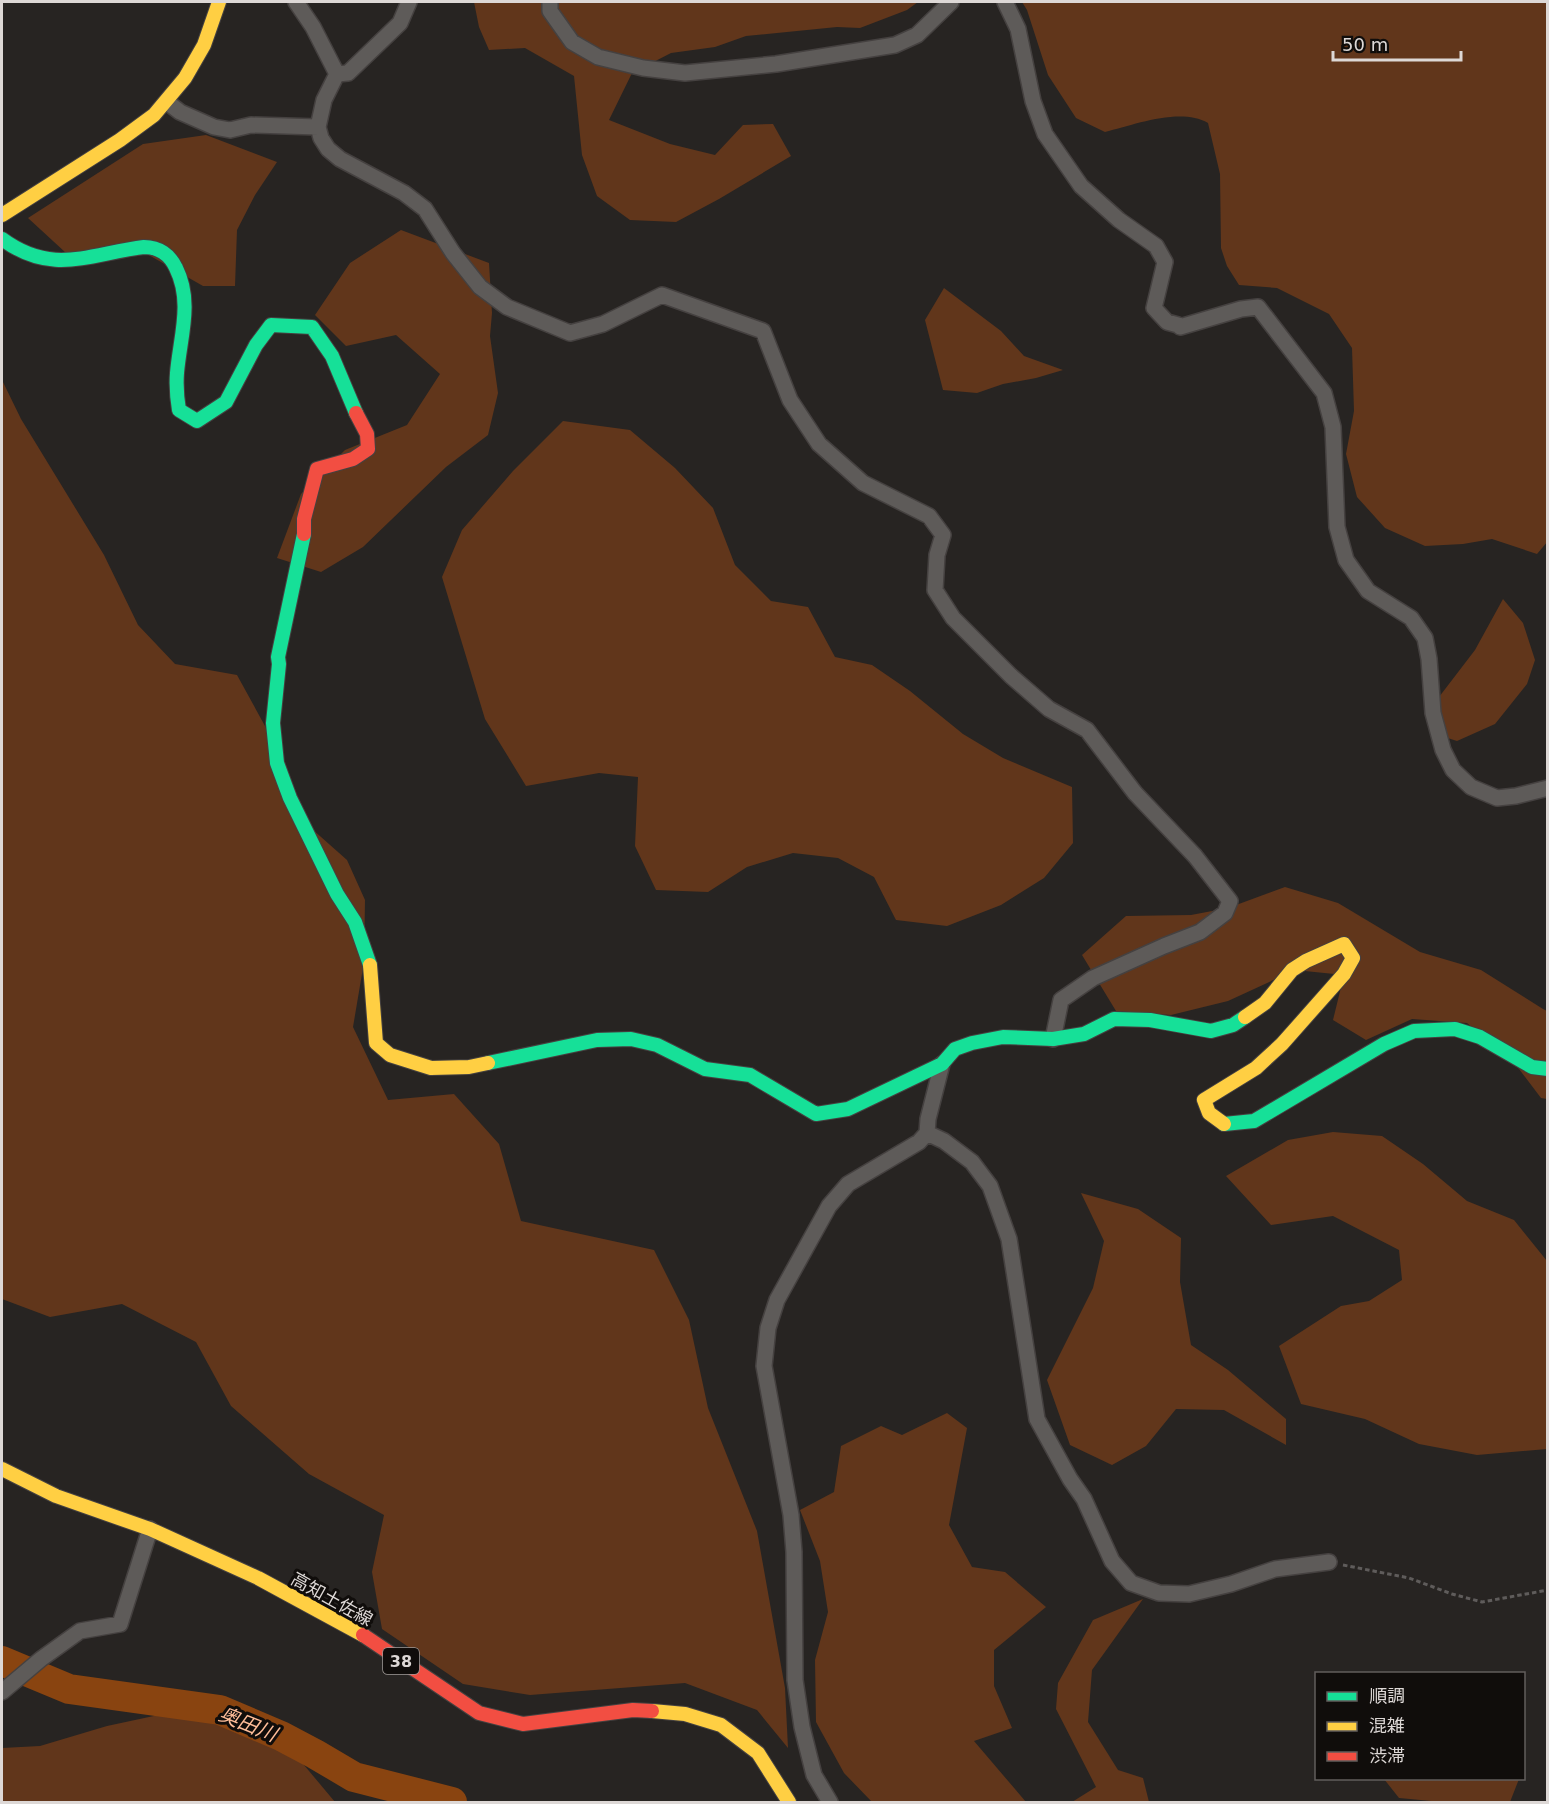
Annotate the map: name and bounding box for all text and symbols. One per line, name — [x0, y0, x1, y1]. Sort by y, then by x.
scale bar — [1333, 24, 1460, 62]
text: 50 m — [1342, 34, 1388, 55]
street label: 高知土佐線 — [288, 1568, 376, 1630]
road number: 38 — [383, 1648, 419, 1674]
legend — [1315, 1672, 1525, 1780]
text: 順調 — [1369, 1685, 1405, 1706]
water label: 奥田川 — [216, 1702, 282, 1747]
text: 混雑 — [1369, 1715, 1405, 1736]
text: 渋滞 — [1369, 1745, 1405, 1766]

